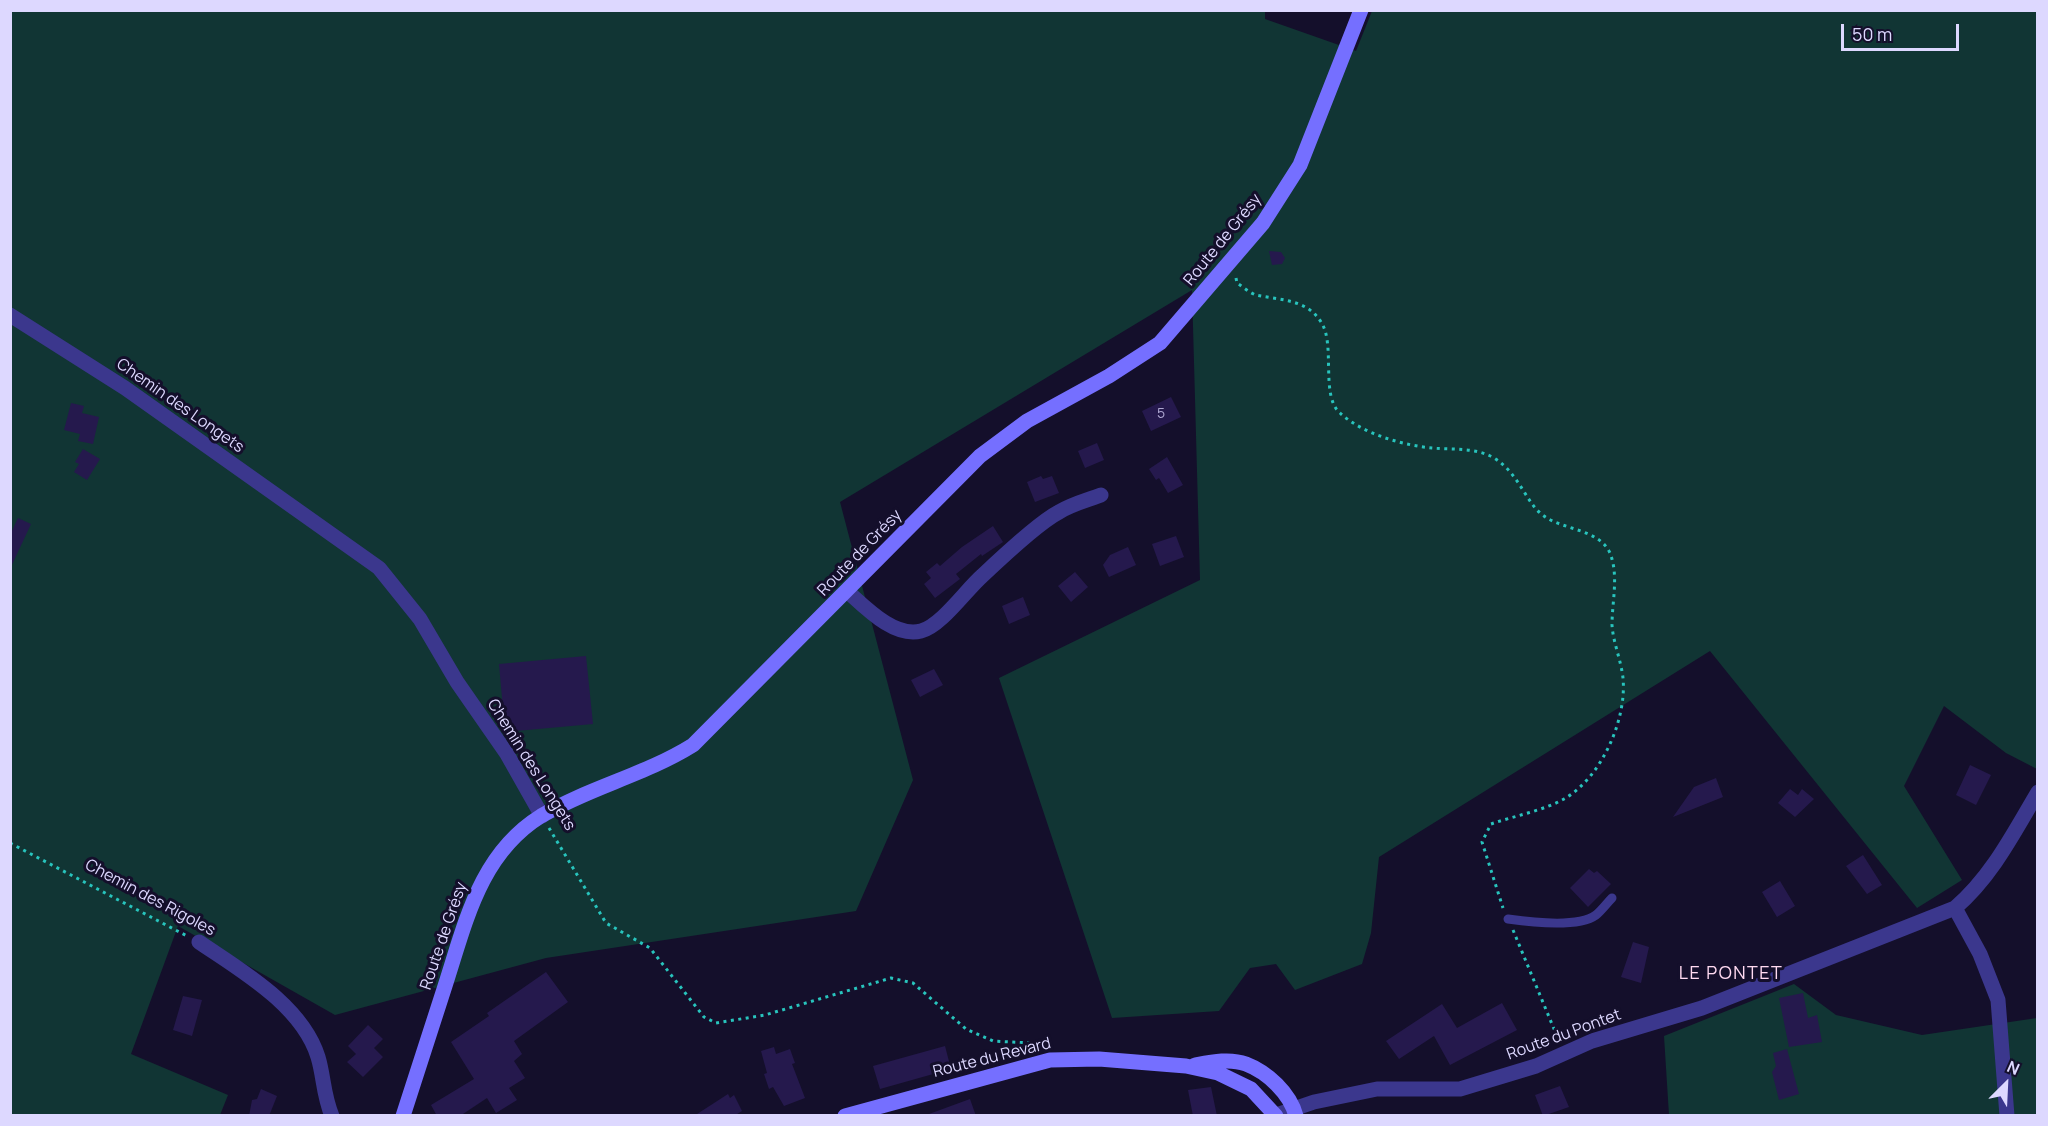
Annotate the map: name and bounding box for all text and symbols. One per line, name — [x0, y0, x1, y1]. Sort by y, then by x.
scale bar — [1844, 12, 1962, 50]
text: 50 m — [1852, 22, 1892, 46]
street label: Route de Grésy — [1180, 190, 1266, 290]
street label: Chemin des Longets — [113, 355, 247, 457]
house number: 5 — [1157, 406, 1165, 422]
street label: Route de Grésy — [814, 506, 906, 600]
street label: Chemin des Longets — [483, 696, 579, 834]
street label: Chemin des Rigoles — [82, 856, 218, 940]
street label: Route de Grésy — [417, 880, 471, 992]
district label: LE PONTET — [1679, 963, 1783, 985]
street label: Route du Pontet — [1504, 1005, 1624, 1065]
street label: Route du Revard — [931, 1034, 1053, 1082]
north arrow — [1976, 1054, 2036, 1114]
text: N — [2004, 1055, 2023, 1080]

